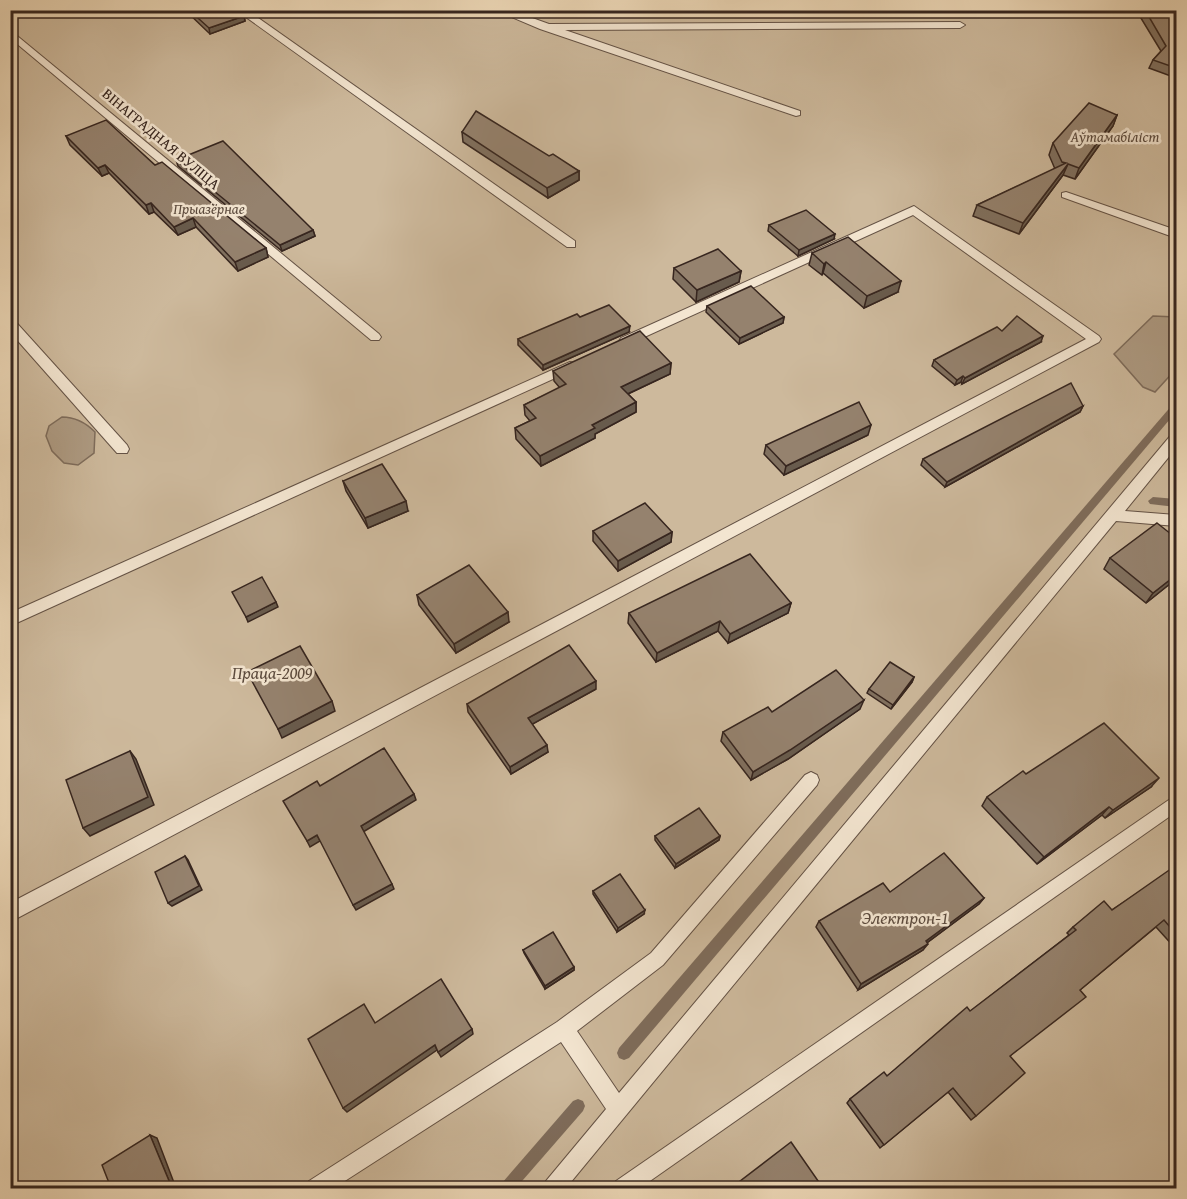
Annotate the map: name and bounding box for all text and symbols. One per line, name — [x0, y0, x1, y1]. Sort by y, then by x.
street label: ВІНАГРАДНАЯ ВУЛІЦА — [98, 83, 225, 194]
park label: Аўтамабіліст — [1070, 126, 1159, 147]
park label: Прыазёрнае — [173, 198, 245, 219]
park label: Праца-2009 — [232, 659, 313, 686]
park label: Электрон-1 — [862, 904, 948, 931]

